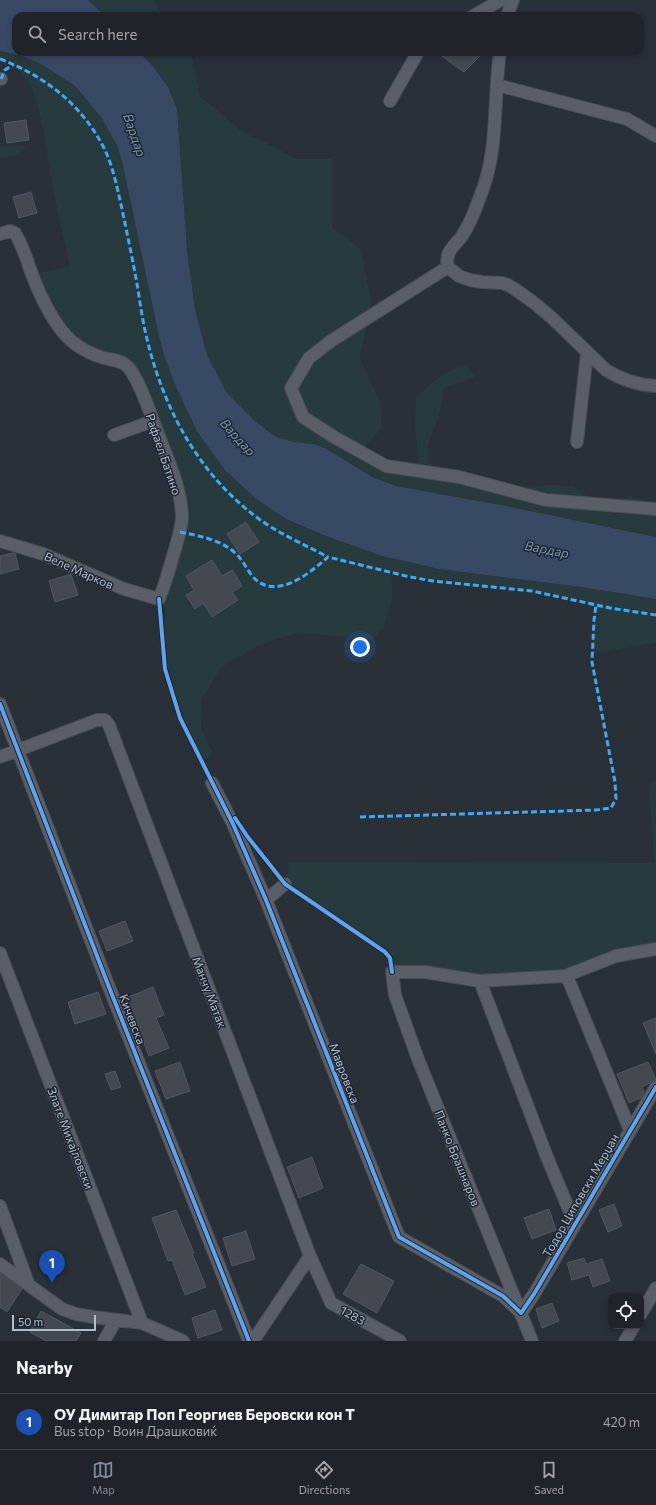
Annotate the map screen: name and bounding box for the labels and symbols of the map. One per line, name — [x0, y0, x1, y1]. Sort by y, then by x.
water label: Вардар — [120, 111, 150, 159]
street label: Рафаел Батино — [143, 411, 185, 497]
water label: Вардар — [217, 415, 259, 459]
water label: Вардар — [524, 537, 571, 561]
street label: Веле Марков — [42, 549, 116, 591]
your location — [350, 637, 370, 657]
street label: Манчу Матак — [190, 954, 230, 1030]
street label: Кичевска — [117, 992, 149, 1046]
street label: Мавровска — [327, 1041, 363, 1105]
street label: Злате Михајловски — [45, 1085, 97, 1191]
street label: Панко Брашнаров — [432, 1108, 484, 1208]
street label: Тодор Циповски Мерџан — [539, 1131, 621, 1259]
pin: 1 — [39, 1250, 65, 1283]
street label: 1283 — [338, 1303, 368, 1327]
scale bar — [12, 1313, 96, 1332]

